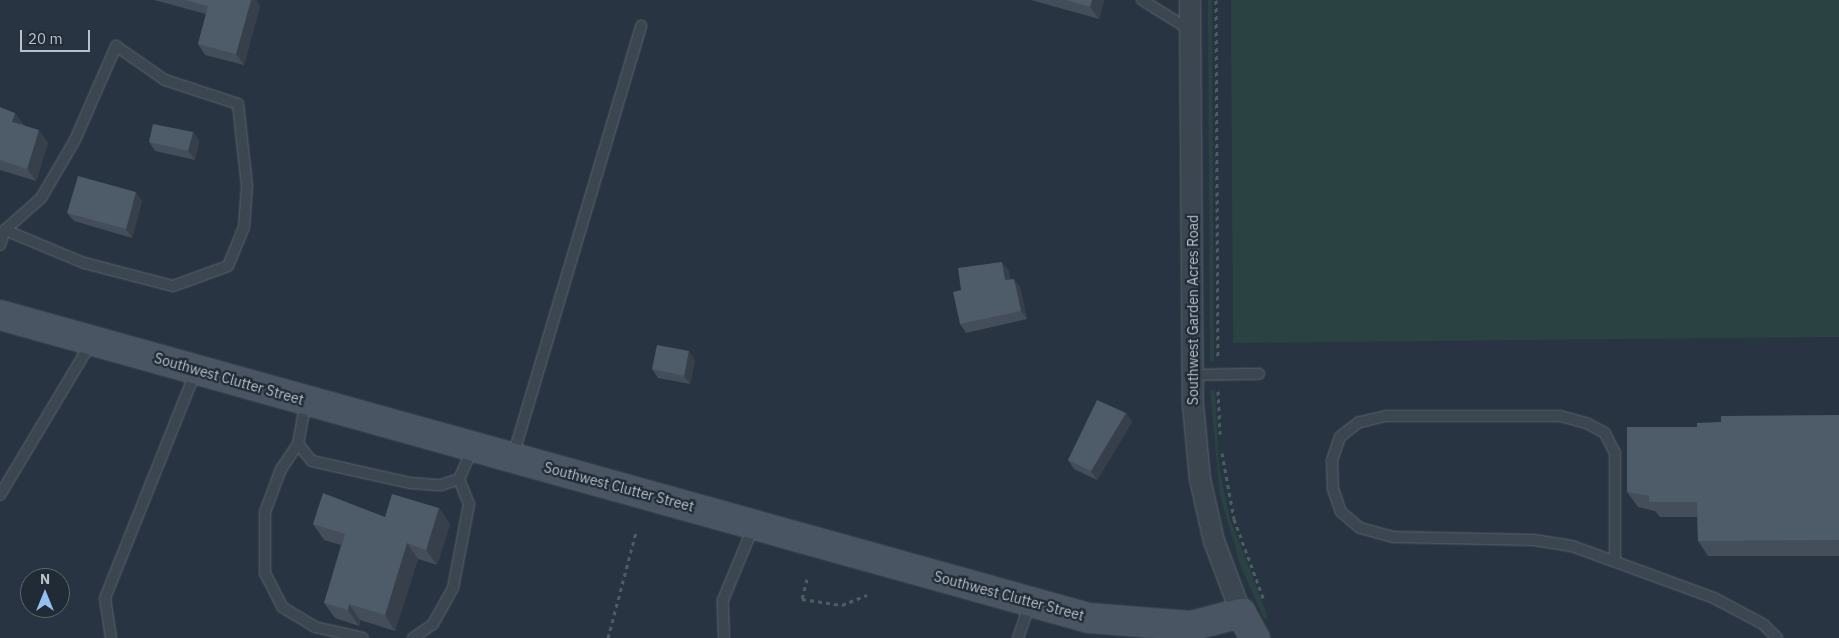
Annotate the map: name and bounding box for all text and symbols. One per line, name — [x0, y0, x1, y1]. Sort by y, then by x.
scale bar — [22, 20, 92, 52]
text: 20 m — [28, 29, 63, 48]
street label: Southwest Garden Acres Road — [1185, 215, 1201, 405]
street label: Southwest Clutter Street — [152, 350, 306, 408]
street label: Southwest Clutter Street — [542, 459, 696, 515]
north arrow — [20, 568, 70, 618]
street label: Southwest Clutter Street — [932, 568, 1086, 624]
text: N — [40, 570, 50, 588]

